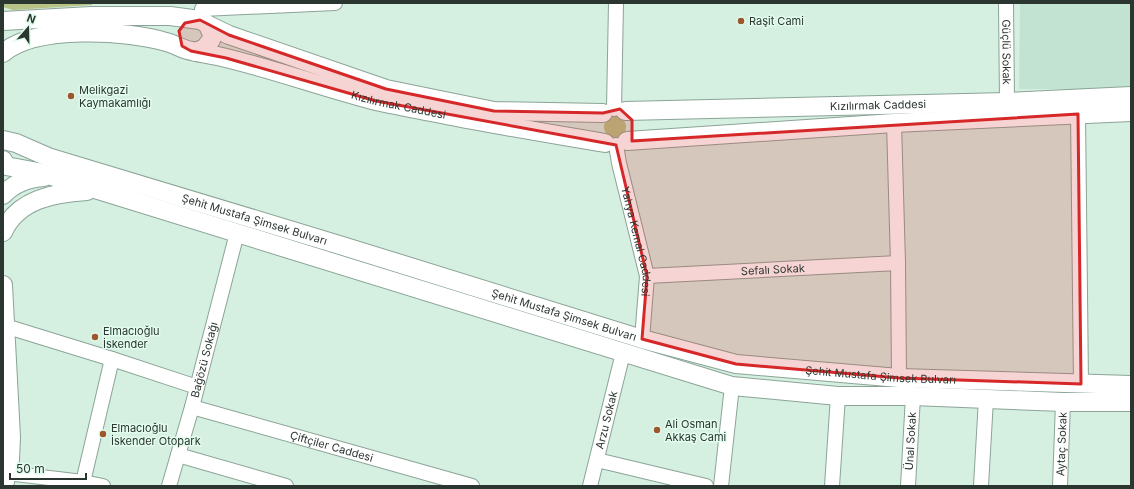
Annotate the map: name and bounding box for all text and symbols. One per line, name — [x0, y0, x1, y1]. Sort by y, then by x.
north arrow — [8, 8, 48, 48]
text: N — [25, 11, 38, 27]
place label: Raşit Cami — [749, 14, 804, 28]
marker: Raşit Cami — [736, 16, 746, 26]
street label: Güçlü Sokak — [999, 19, 1014, 85]
place label: Melikgazi Kaymakamlığı — [79, 83, 151, 110]
street label: Kızılırmak Caddesi — [350, 88, 447, 122]
marker: Melikgazi Kaymakamlığı — [66, 91, 76, 101]
street label: Kızılırmak Caddesi — [830, 97, 926, 113]
street label: Yahya Kemal Caddesi — [618, 185, 654, 297]
street label: Şehit Mustafa Şimsek Bulvarı — [180, 191, 329, 248]
street label: Sefalı Sokak — [741, 261, 805, 278]
street label: Şehit Mustafa Şimsek Bulvarı — [490, 286, 638, 344]
street label: Bağözü Sokağı — [188, 321, 221, 399]
place label: Elmacıoğlu İskender — [103, 324, 160, 351]
marker: Elmacıoğlu İskender — [90, 332, 100, 342]
street label: Şehit Mustafa Şimsek Bulvarı — [805, 363, 956, 387]
street label: Arzu Sokak — [592, 389, 620, 451]
street label: Ünal Sokak — [902, 411, 919, 471]
street label: Aytaç Sokak — [1053, 412, 1070, 476]
place label: Ali Osman Akkaş Cami — [665, 417, 726, 444]
place label: Elmacıoğlu İskender Otopark — [111, 421, 201, 448]
marker: Ali Osman Akkaş Cami — [652, 425, 662, 435]
street label: Çiftçiler Caddesi — [288, 428, 375, 465]
marker: Elmacıoğlu İskender Otopark — [98, 429, 108, 439]
scale bar — [10, 455, 86, 481]
text: 50 m — [16, 461, 45, 476]

